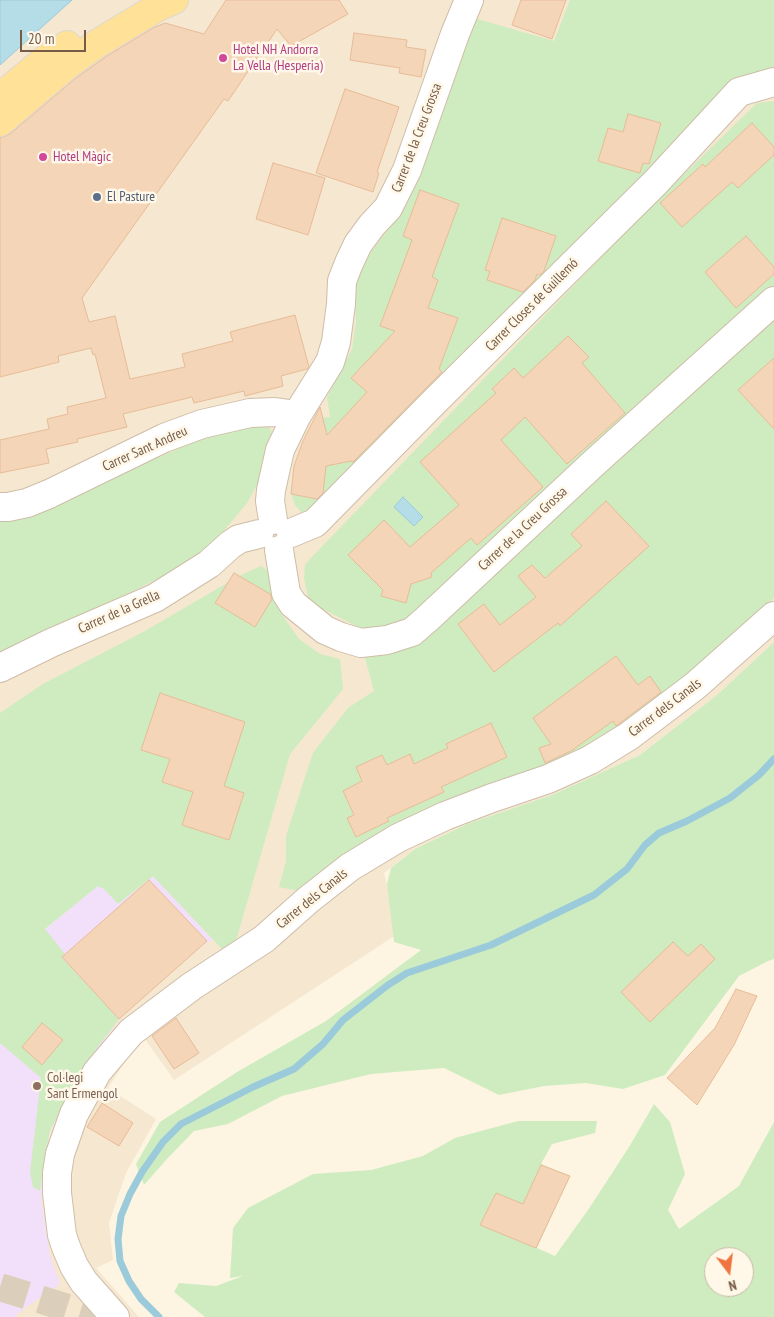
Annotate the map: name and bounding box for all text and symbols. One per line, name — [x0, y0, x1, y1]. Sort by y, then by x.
scale bar — [22, 20, 89, 52]
text: 20 m — [28, 29, 54, 48]
place label: Hotel NH Andorra La Vella (Hesperia) — [233, 42, 323, 74]
marker: Hotel NH Andorra La Vella (Hesperia) — [217, 52, 229, 64]
street label: Carrer de la Creu Grossa — [388, 81, 446, 195]
place label: Hotel Màgic — [53, 149, 111, 165]
marker: Hotel Màgic — [37, 151, 49, 163]
place label: El Pasture — [107, 189, 155, 205]
marker: El Pasture — [91, 191, 103, 203]
street label: Carrer Closes de Guillemó — [482, 255, 582, 355]
street label: Carrer Sant Andreu — [100, 423, 190, 475]
street label: Carrer de la Creu Grossa — [475, 483, 571, 575]
street label: Carrer de la Grella — [76, 587, 162, 637]
street label: Carrer dels Canals — [625, 675, 705, 741]
street label: Carrer dels Canals — [273, 865, 351, 933]
place label: Col·legi Sant Ermengol — [47, 1070, 118, 1102]
marker: Col·legi Sant Ermengol — [31, 1080, 43, 1092]
north arrow — [704, 1247, 754, 1297]
text: N — [727, 1276, 739, 1295]

